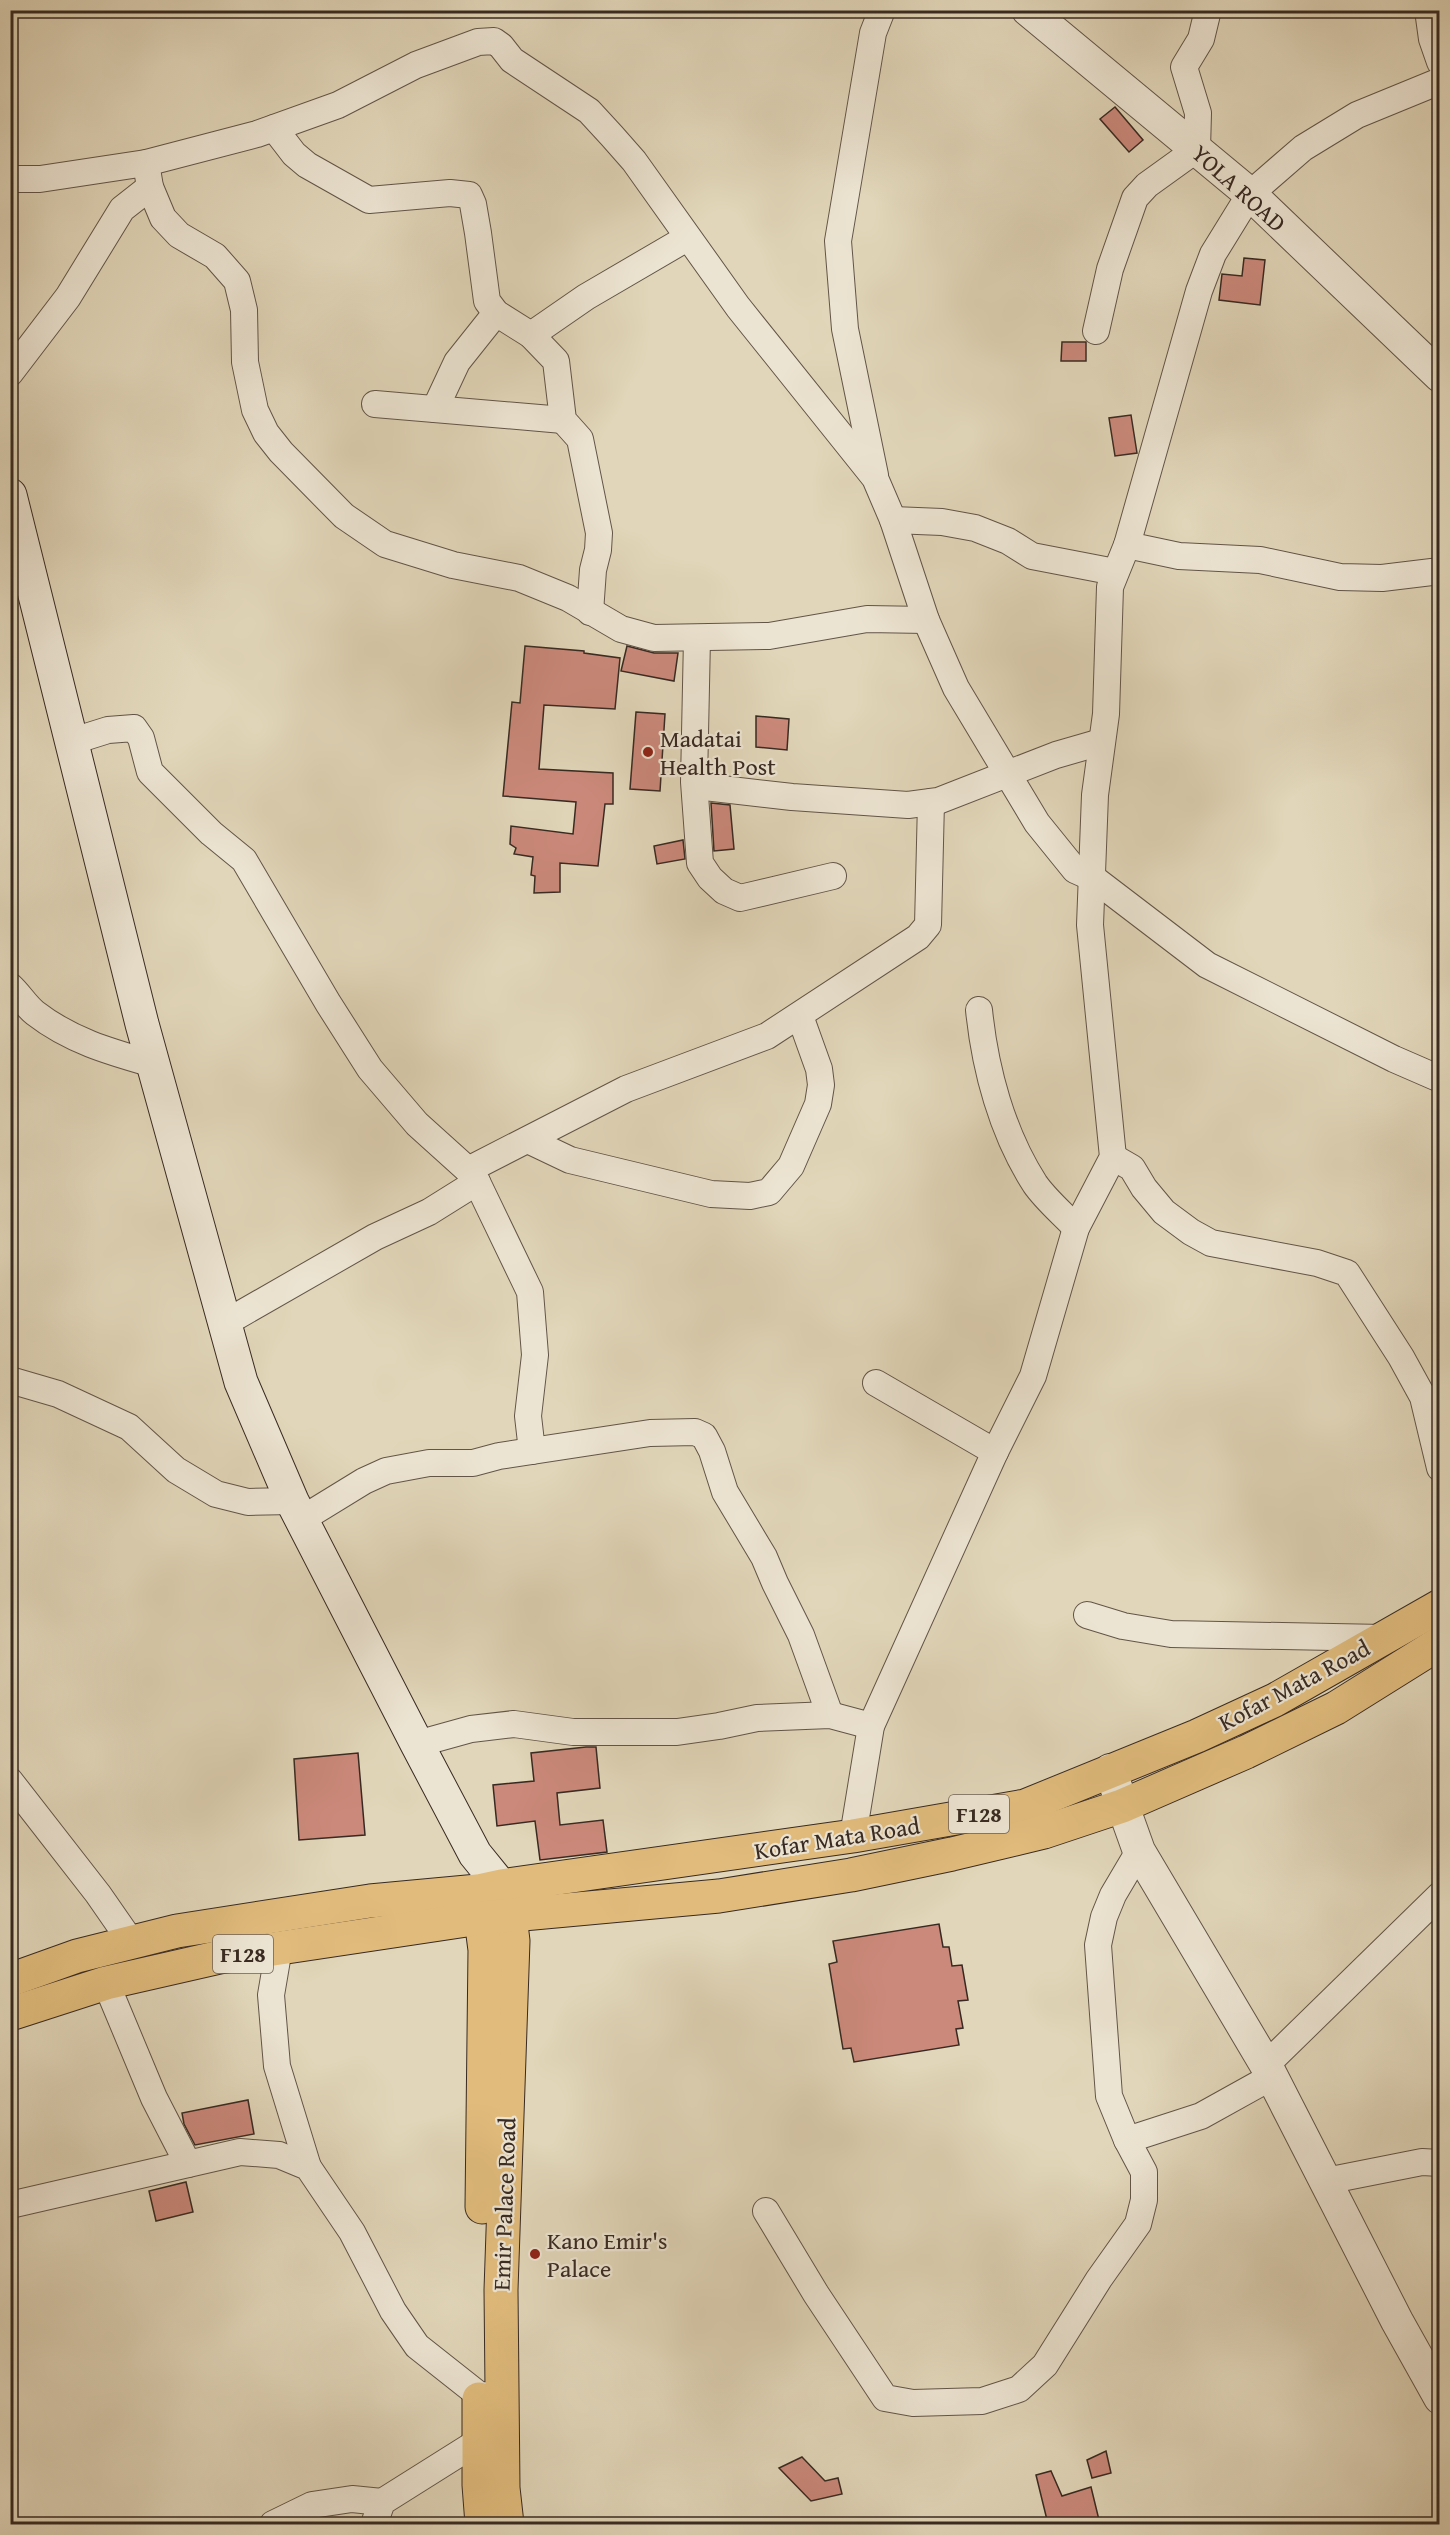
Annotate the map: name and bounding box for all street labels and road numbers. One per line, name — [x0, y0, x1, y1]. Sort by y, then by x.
street label: YOLA ROAD — [1184, 136, 1294, 240]
street label: Kofar Mata Road — [1212, 1630, 1376, 1740]
road number: F128 — [949, 1795, 1009, 1833]
street label: Kofar Mata Road — [752, 1808, 922, 1868]
road number: F128 — [213, 1935, 273, 1973]
street label: Emir Palace Road — [483, 2117, 525, 2291]

